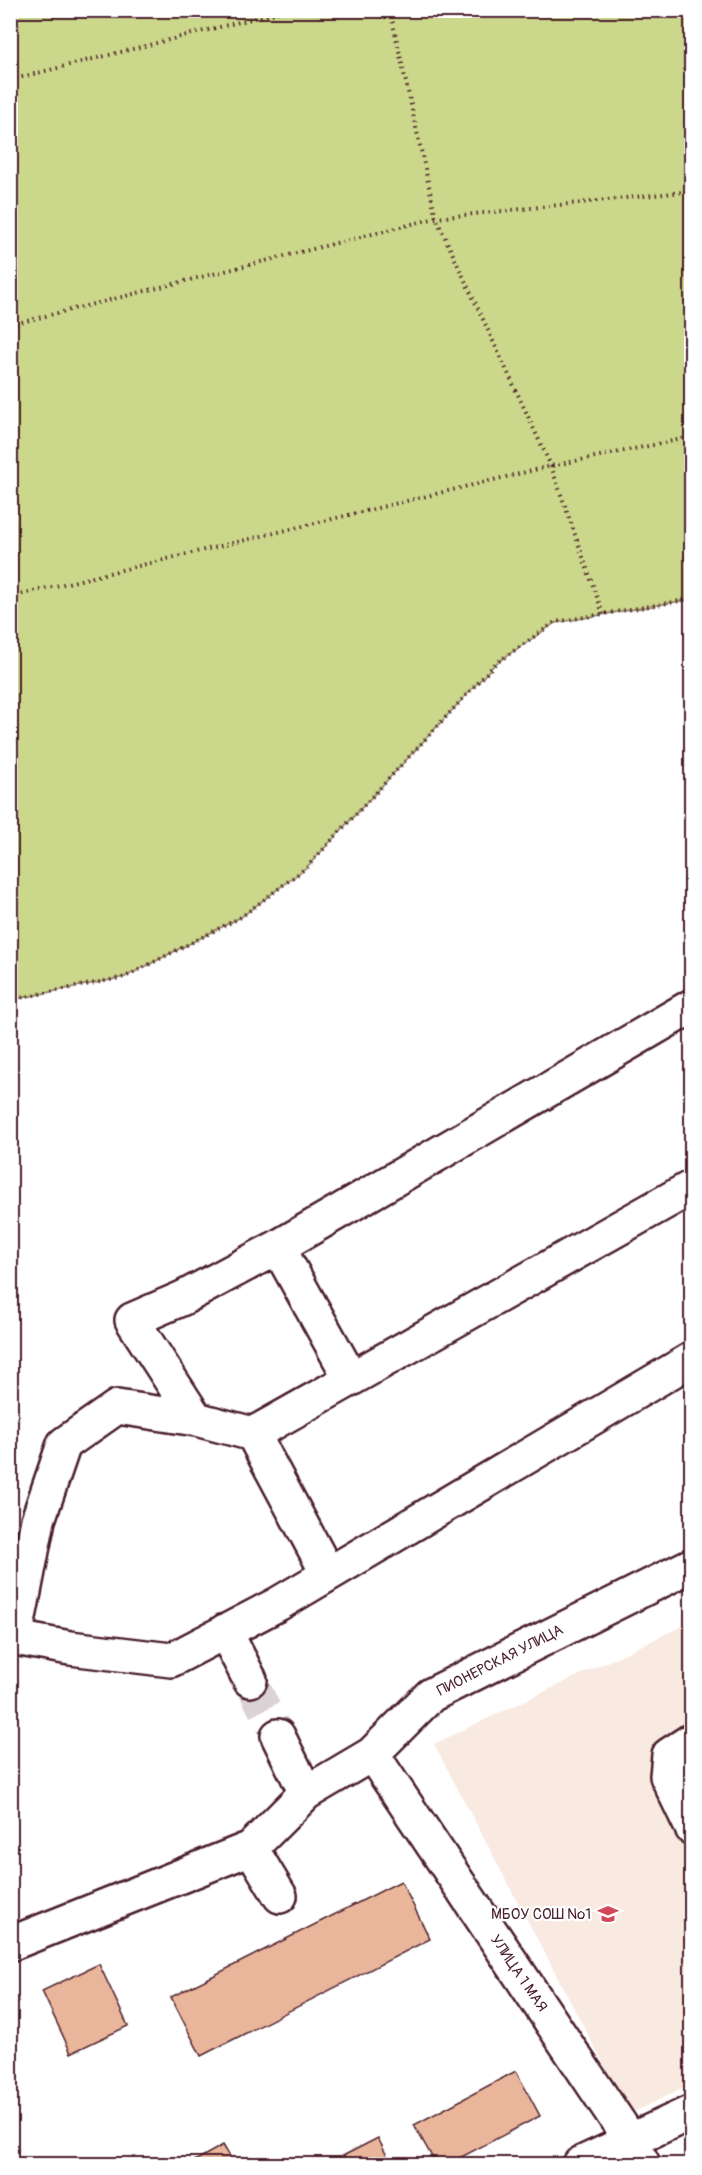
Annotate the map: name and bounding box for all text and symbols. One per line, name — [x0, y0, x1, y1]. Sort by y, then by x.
street label: ПИОНЕРСКАЯ УЛИЦА — [434, 1620, 567, 1701]
school or university icon: МБОУ СОШ №1 — [596, 1902, 620, 1926]
place label: МБОУ СОШ №1 — [491, 1905, 591, 1924]
street label: УЛИЦА 1 МАЯ — [486, 1931, 551, 2015]

